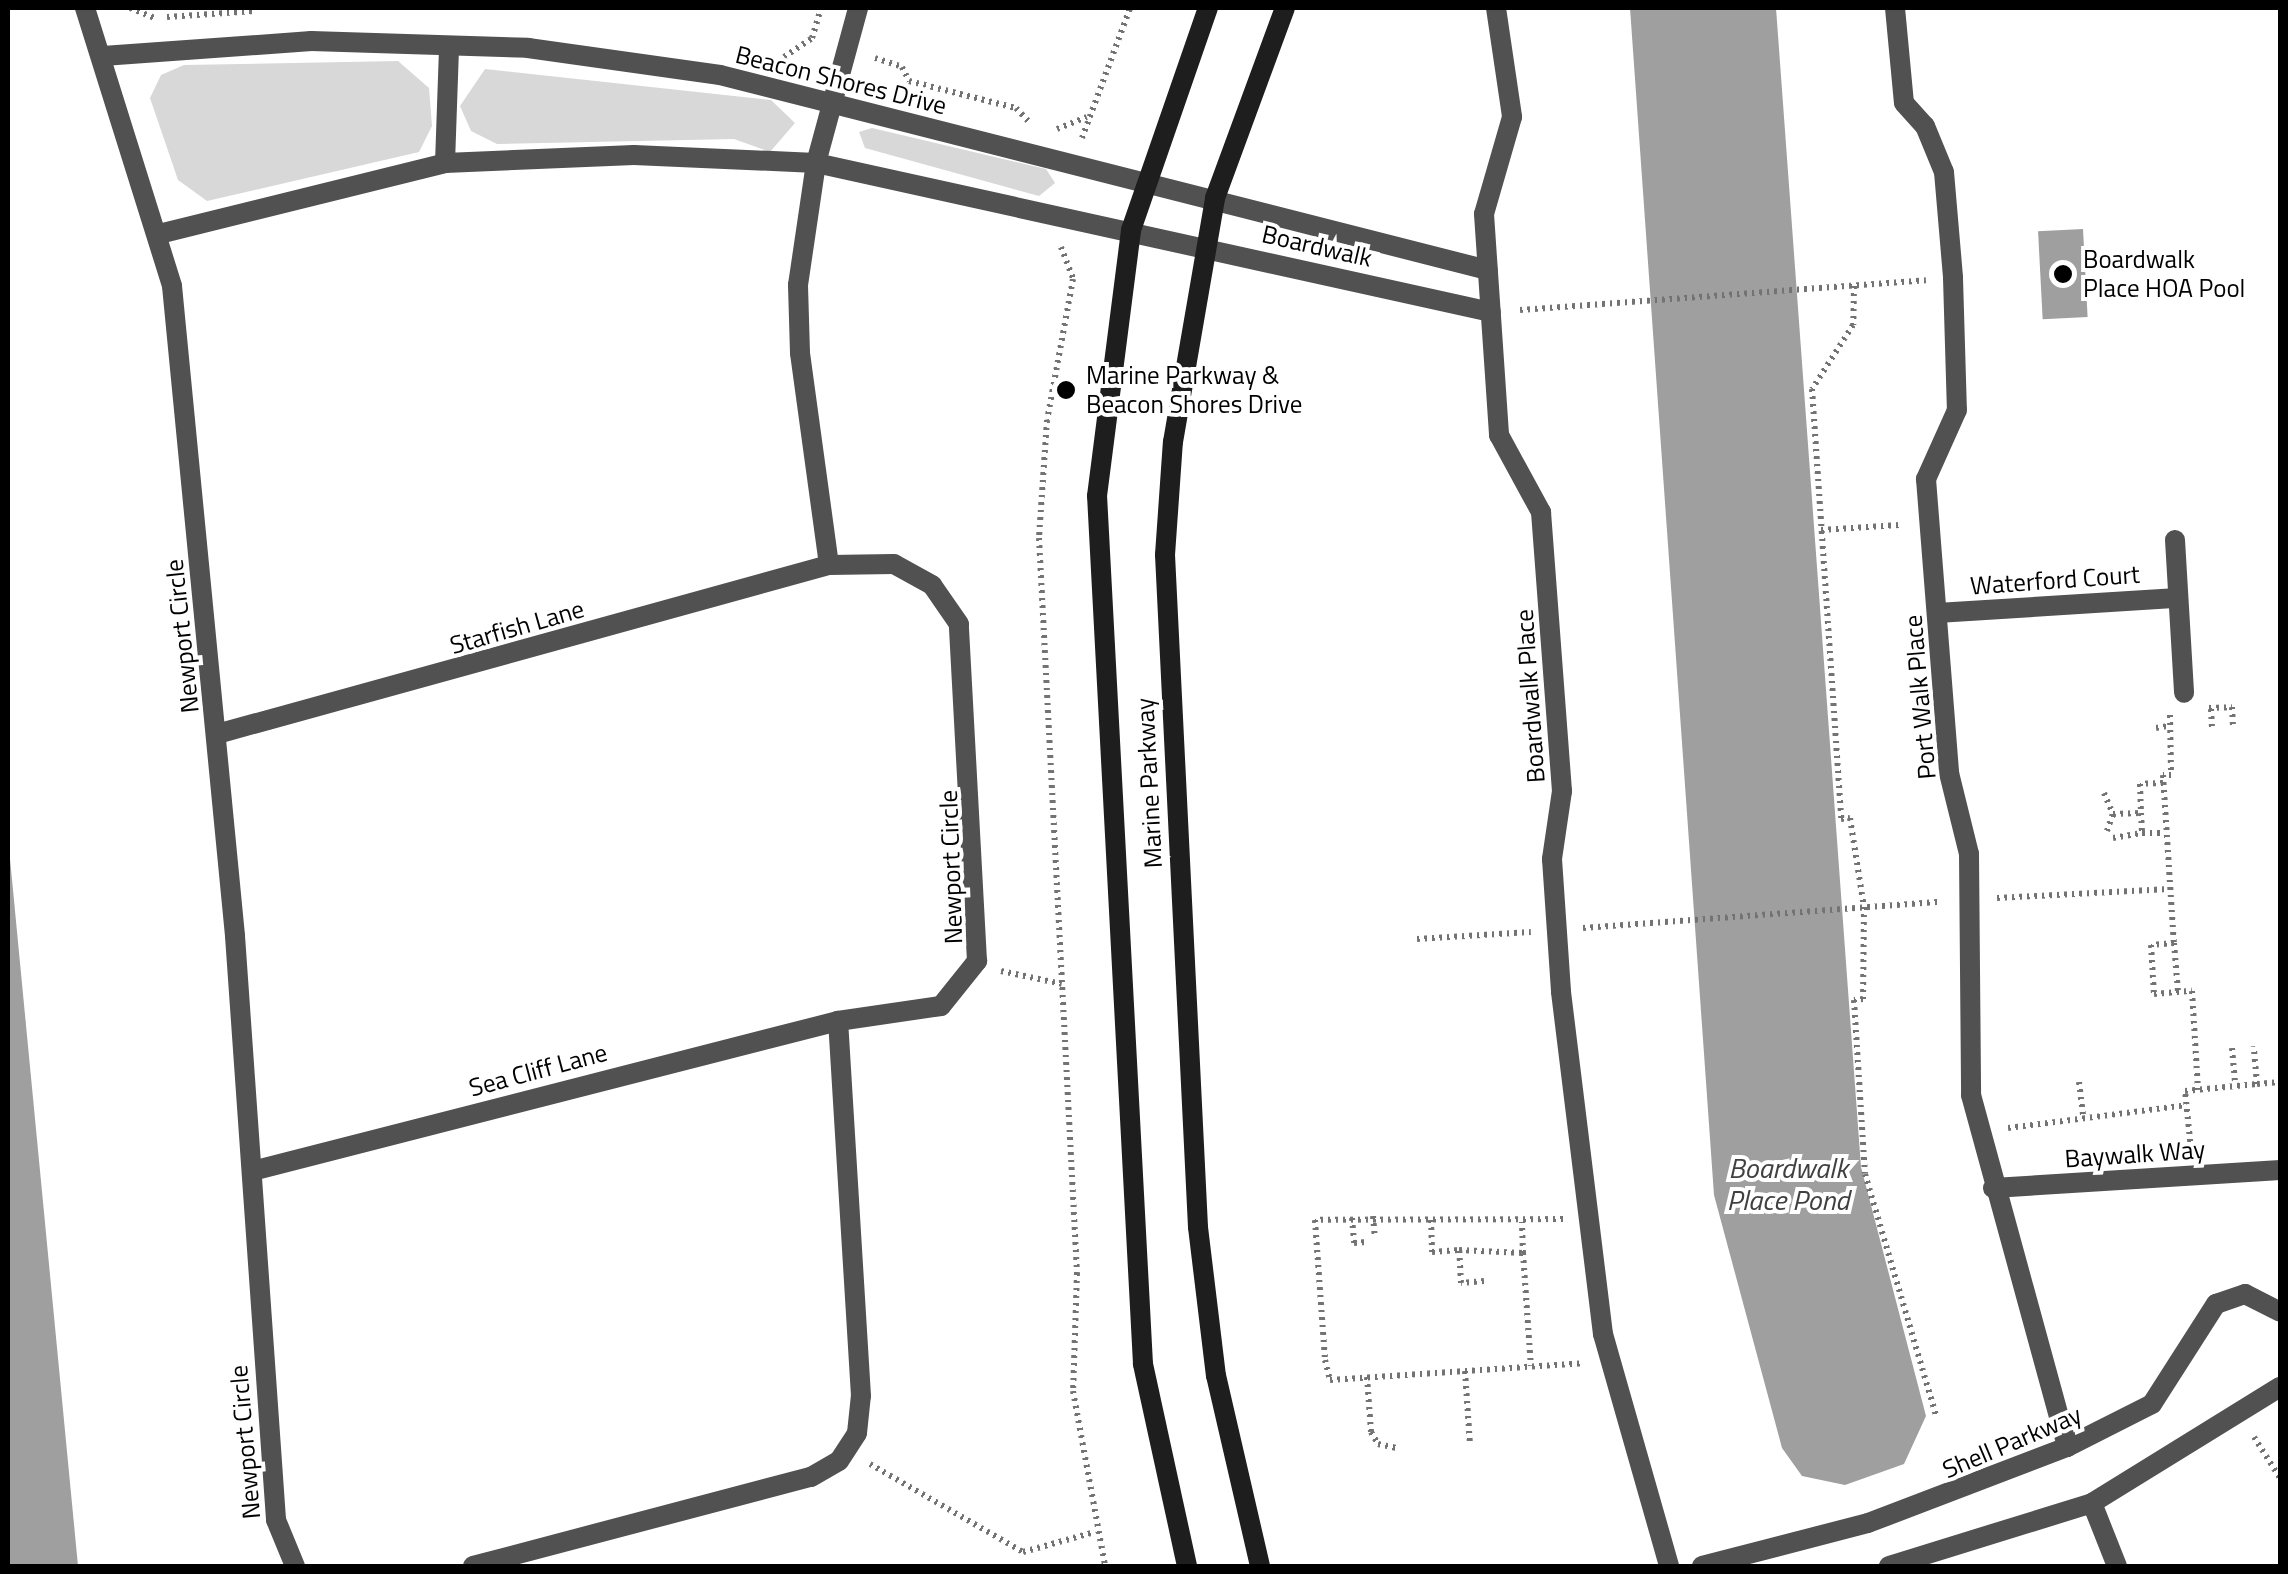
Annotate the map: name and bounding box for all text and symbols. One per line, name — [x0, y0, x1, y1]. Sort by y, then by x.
street label: Beacon Shores Drive — [732, 39, 950, 121]
street label: Boardwalk — [1259, 219, 1375, 273]
place label: Boardwalk Place HOA Pool — [2083, 245, 2245, 304]
marker: Boardwalk Place HOA Pool — [2052, 263, 2074, 285]
place label: Marine Parkway & Beacon Shores Drive — [1086, 361, 1302, 420]
marker: Marine Parkway & Beacon Shores Drive — [1055, 379, 1077, 401]
street label: Newport Circle — [159, 558, 205, 714]
street label: Waterford Court — [1969, 559, 2141, 601]
street label: Starfish Lane — [446, 594, 588, 660]
street label: Boardwalk Place — [1509, 608, 1551, 784]
street label: Port Walk Place — [1898, 614, 1942, 780]
street label: Marine Parkway — [1130, 697, 1168, 869]
street label: Newport Circle — [933, 789, 969, 945]
street label: Sea Cliff Lane — [466, 1037, 610, 1103]
street label: Baywalk Way — [2064, 1134, 2206, 1174]
water label: Boardwalk Place Pond — [1727, 1151, 1849, 1217]
street label: Newport Circle — [223, 1364, 267, 1520]
street label: Shell Parkway — [1938, 1399, 2086, 1485]

